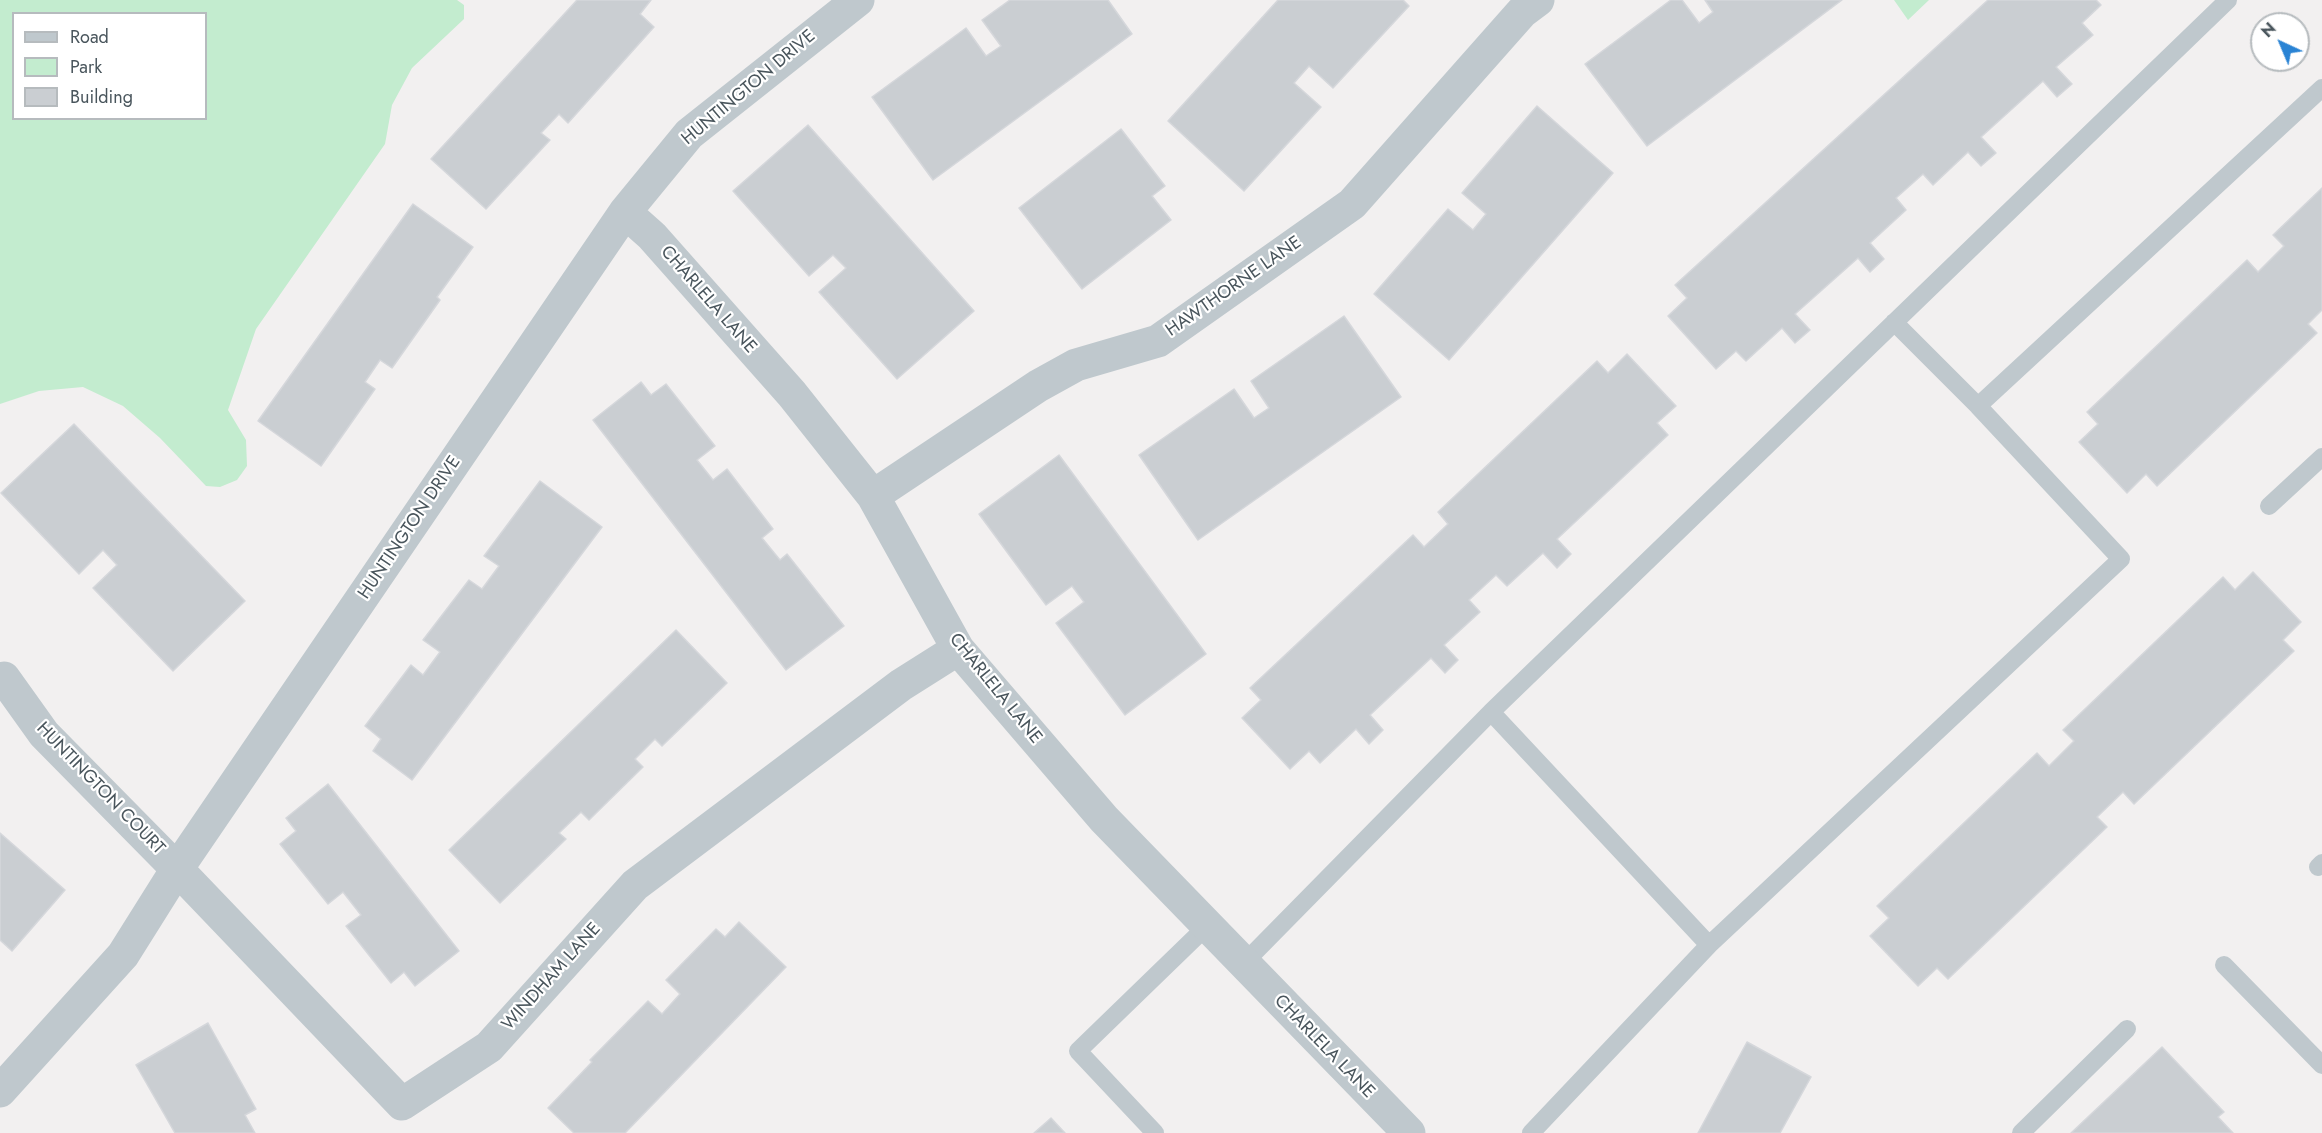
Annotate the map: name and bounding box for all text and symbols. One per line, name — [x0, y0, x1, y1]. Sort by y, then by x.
legend — [12, 12, 207, 120]
north arrow — [2250, 12, 2310, 72]
text: N — [2256, 17, 2281, 43]
text: Road — [70, 24, 109, 50]
street label: HUNTINGTON DRIVE — [678, 26, 820, 150]
text: Park — [70, 54, 102, 80]
text: Building — [70, 84, 133, 110]
street label: HAWTHORNE LANE — [1162, 232, 1306, 342]
street label: CHARLELA LANE — [655, 242, 761, 358]
street label: HUNTINGTON DRIVE — [354, 452, 466, 604]
street label: CHARLELA LANE — [944, 630, 1046, 748]
street label: HUNTINGTON COURT — [31, 718, 169, 860]
street label: WINDHAM LANE — [498, 919, 606, 1035]
street label: CHARLELA LANE — [1269, 991, 1379, 1103]

